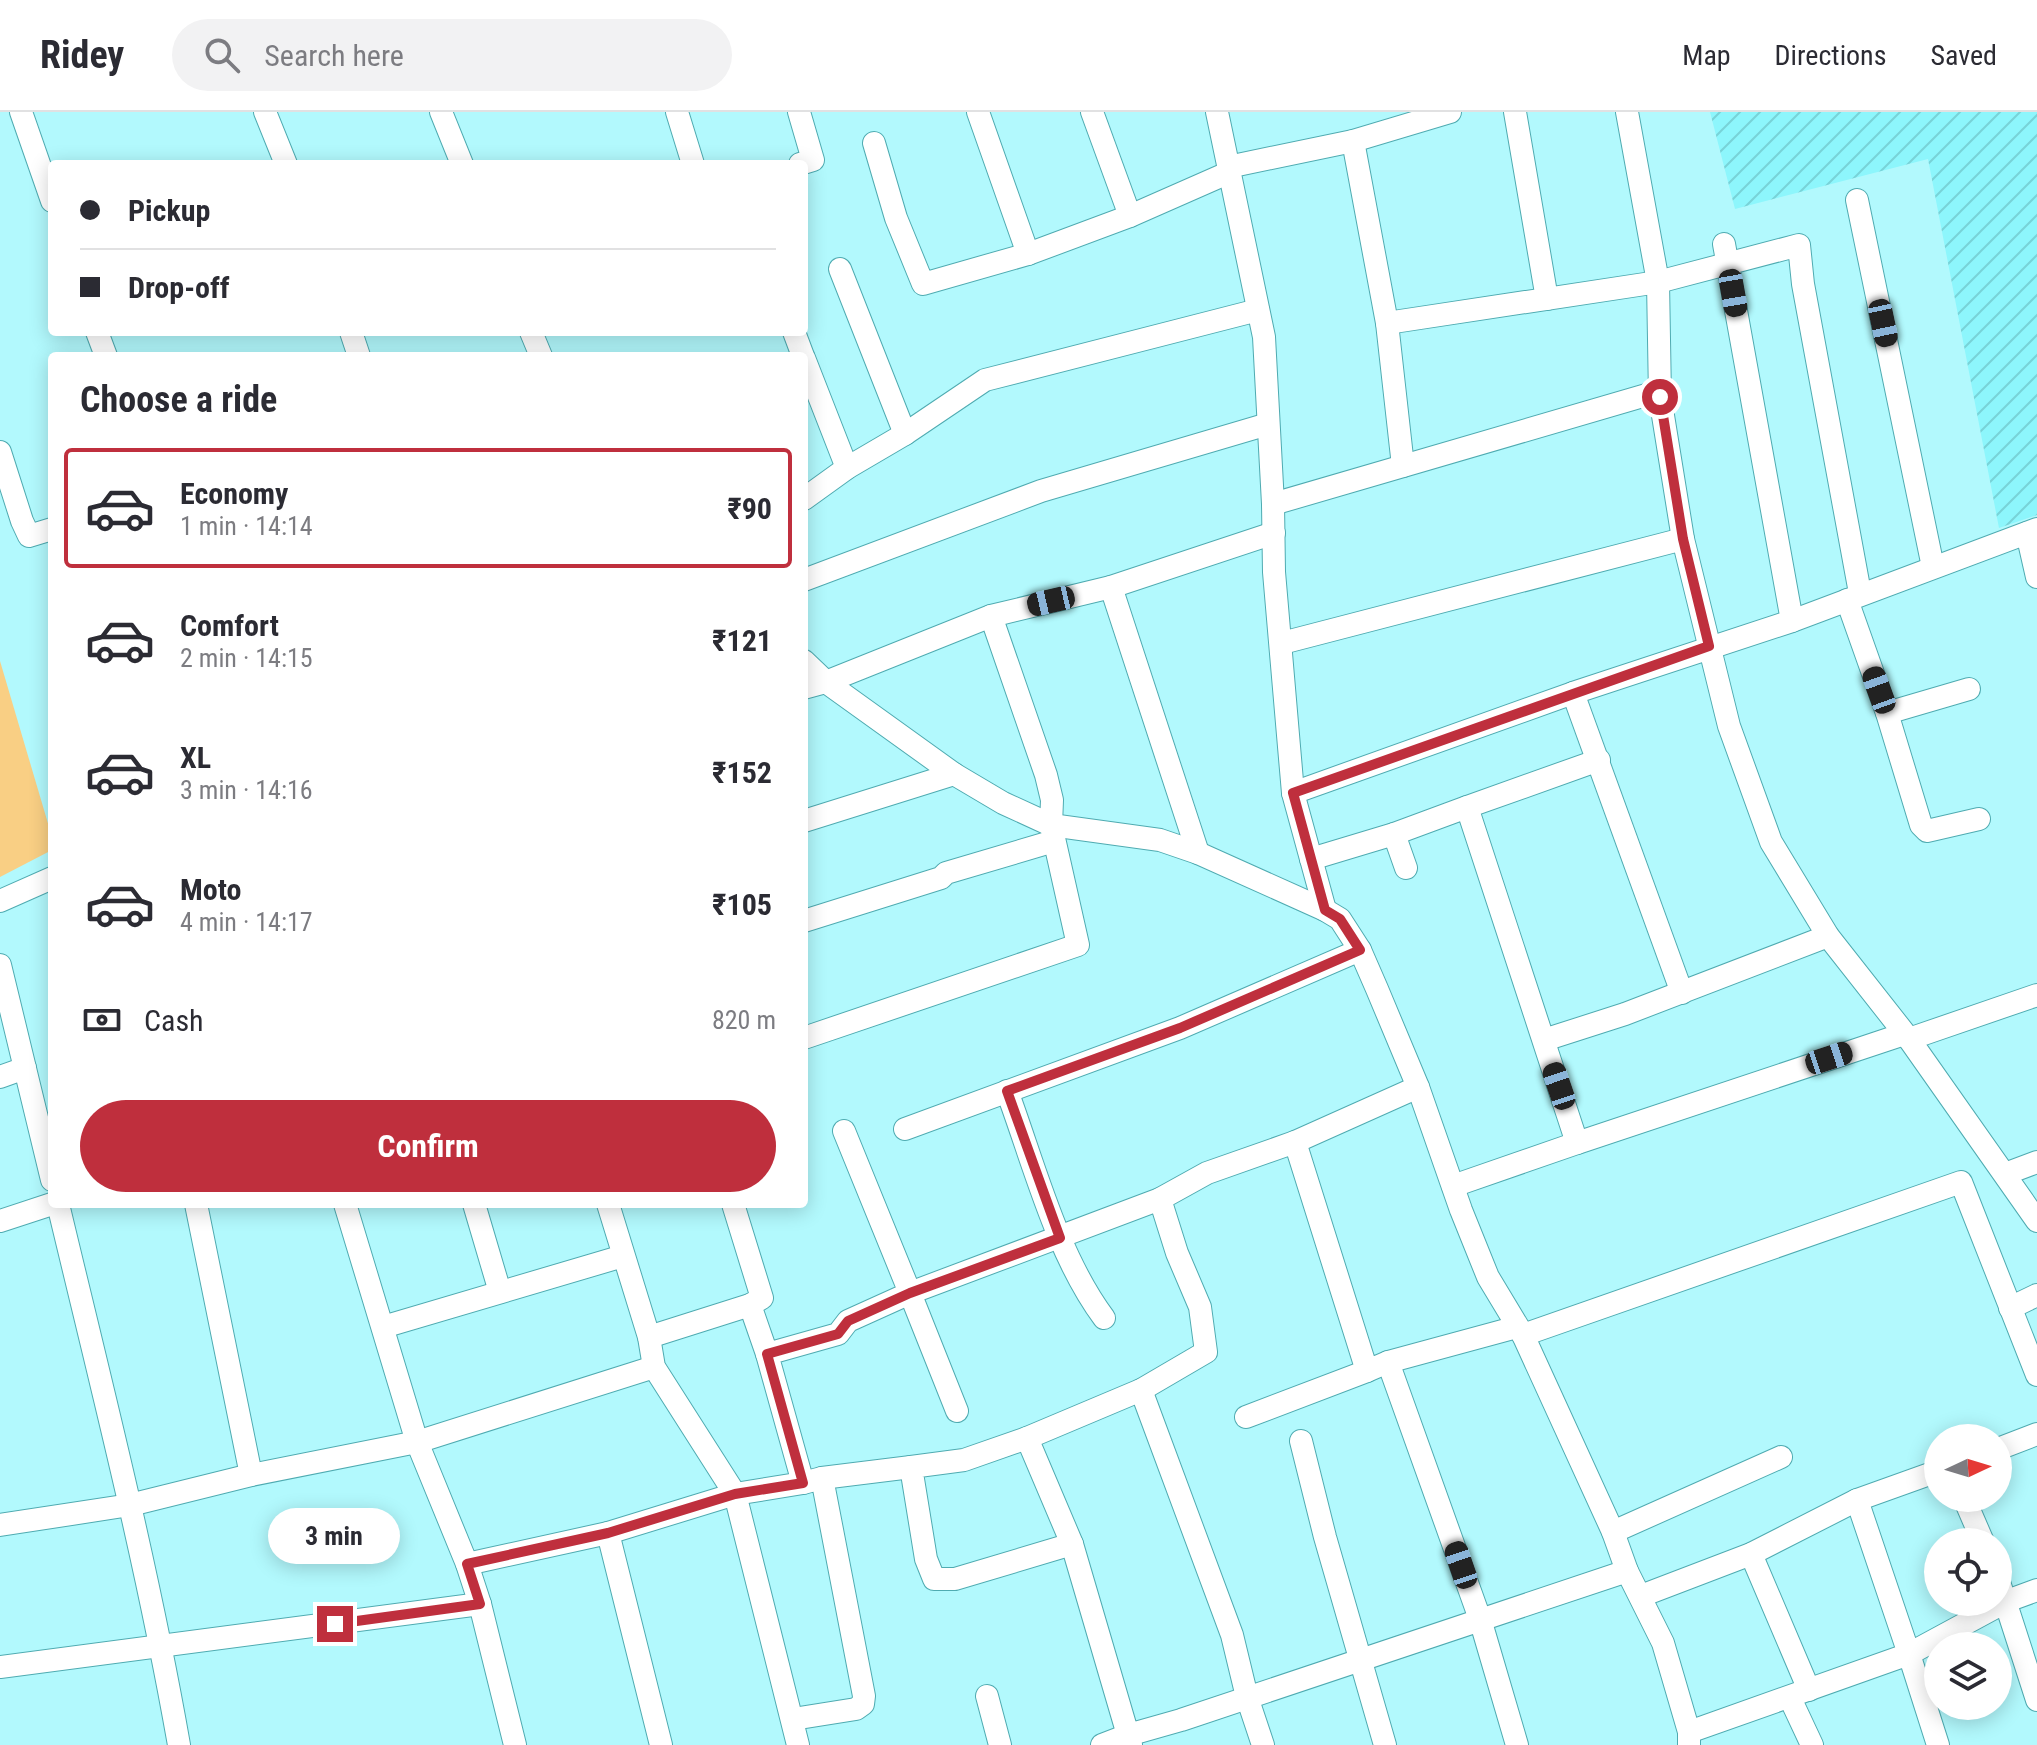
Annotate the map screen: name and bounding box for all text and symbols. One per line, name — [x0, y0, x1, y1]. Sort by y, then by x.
search box — [172, 19, 732, 91]
text: Ridey — [40, 33, 124, 77]
icon: search — [200, 33, 244, 77]
text: Search here — [264, 38, 404, 73]
text: Map — [1682, 39, 1731, 72]
text: Directions — [1775, 39, 1886, 72]
text: Saved — [1930, 39, 1997, 72]
text: Pickup — [128, 193, 210, 228]
car — [1717, 267, 1749, 319]
text: Drop-off — [128, 270, 230, 305]
car — [1866, 297, 1900, 349]
text: Choose a ride — [80, 379, 277, 421]
route start — [1642, 379, 1678, 415]
icon: car — [84, 472, 156, 544]
text: Economy — [180, 476, 288, 511]
text: ₹90 — [727, 491, 772, 526]
text: 1 min · 14:14 — [180, 511, 313, 541]
car — [1025, 584, 1077, 618]
icon: car — [84, 604, 156, 676]
text: Comfort — [180, 608, 279, 643]
text: ₹121 — [712, 623, 772, 658]
text: 2 min · 14:15 — [180, 643, 313, 673]
car — [1860, 663, 1898, 717]
icon: car — [84, 736, 156, 808]
text: XL — [180, 740, 211, 775]
text: ₹152 — [712, 755, 772, 790]
text: 3 min · 14:16 — [180, 775, 313, 805]
icon: car — [84, 868, 156, 940]
text: Moto — [180, 872, 241, 907]
text: ₹105 — [712, 887, 772, 922]
text: 4 min · 14:17 — [180, 907, 313, 937]
icon: cash — [80, 998, 124, 1042]
text: Cash — [144, 1003, 204, 1038]
text: 820 m — [712, 1005, 776, 1035]
car — [1802, 1039, 1856, 1077]
car — [1540, 1059, 1578, 1113]
button: Confirm — [80, 1100, 776, 1192]
north arrow — [1924, 1424, 2012, 1512]
map controls — [1924, 1424, 2012, 1720]
callout: 3 min — [269, 1508, 401, 1564]
text: 3 min — [305, 1521, 363, 1551]
button: locate — [1924, 1528, 2012, 1616]
car — [1442, 1538, 1480, 1592]
route end — [317, 1606, 353, 1642]
button: layers — [1924, 1632, 2012, 1720]

